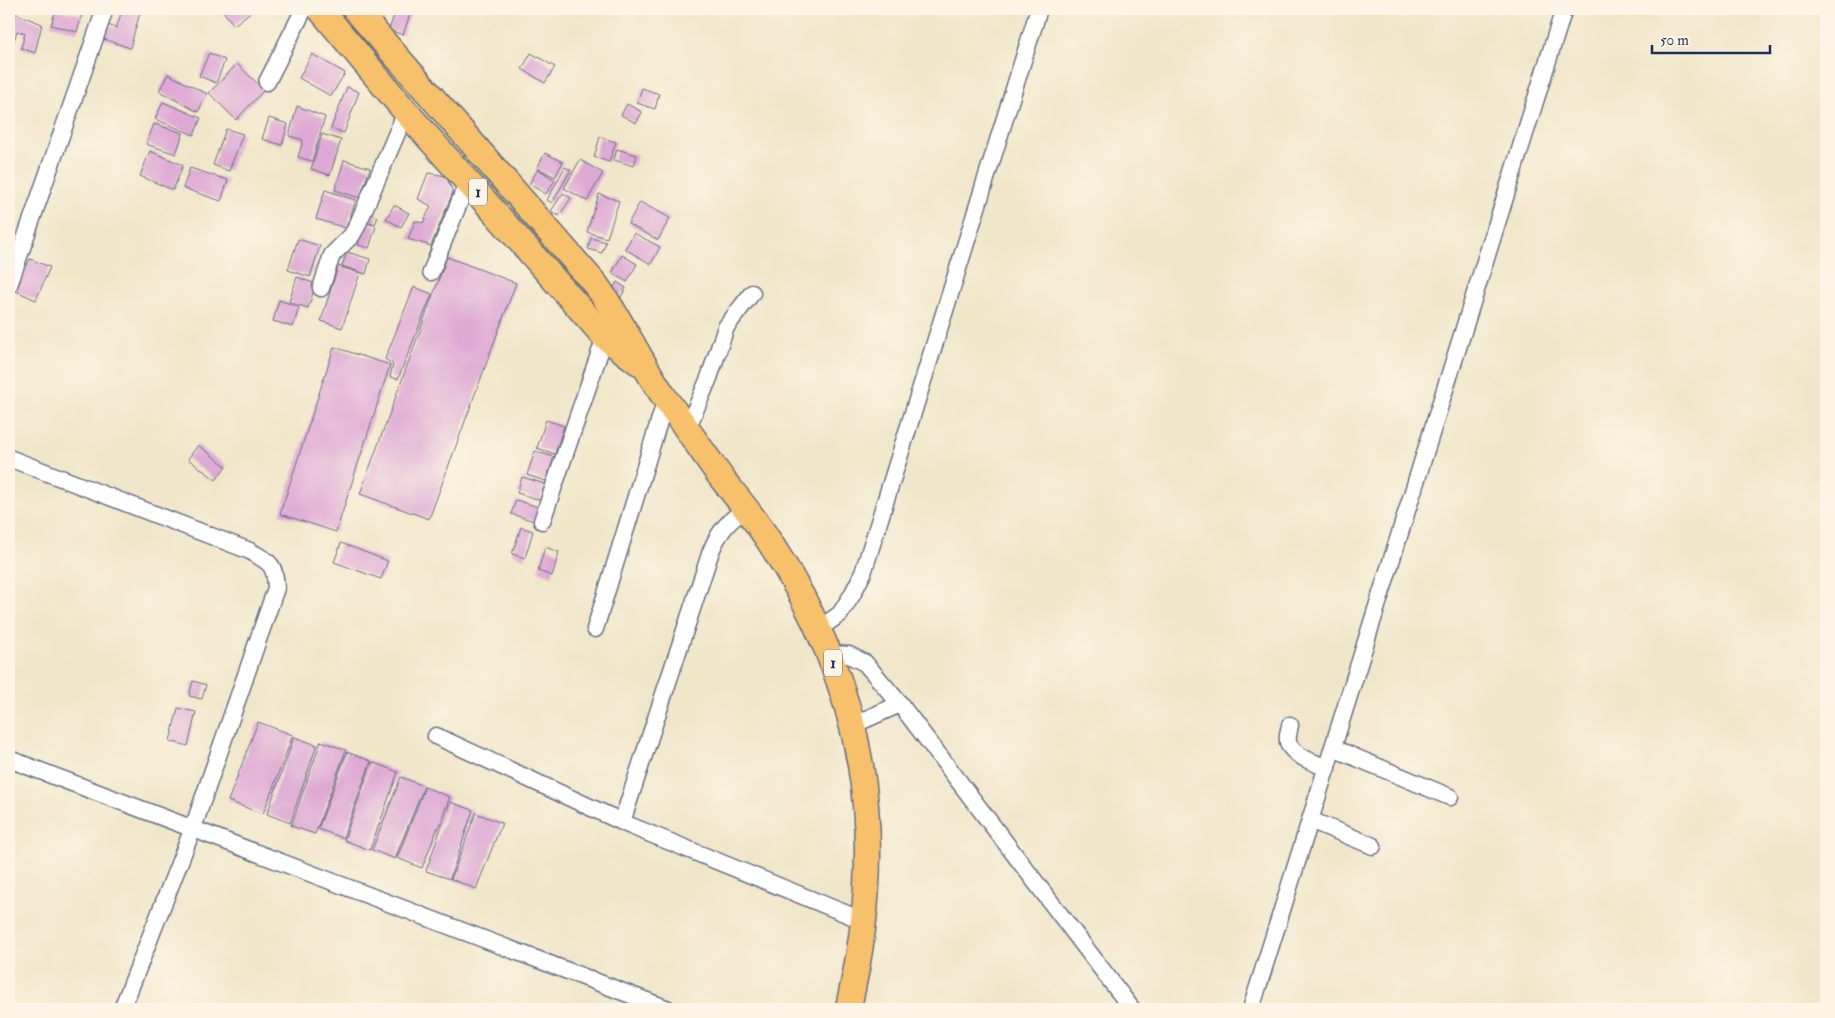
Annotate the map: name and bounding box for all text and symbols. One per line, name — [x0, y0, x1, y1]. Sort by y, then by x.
scale bar — [1652, 22, 1770, 54]
text: 50 m — [1660, 31, 1689, 50]
road number: 1 — [469, 178, 487, 206]
road number: 1 — [824, 650, 842, 676]

